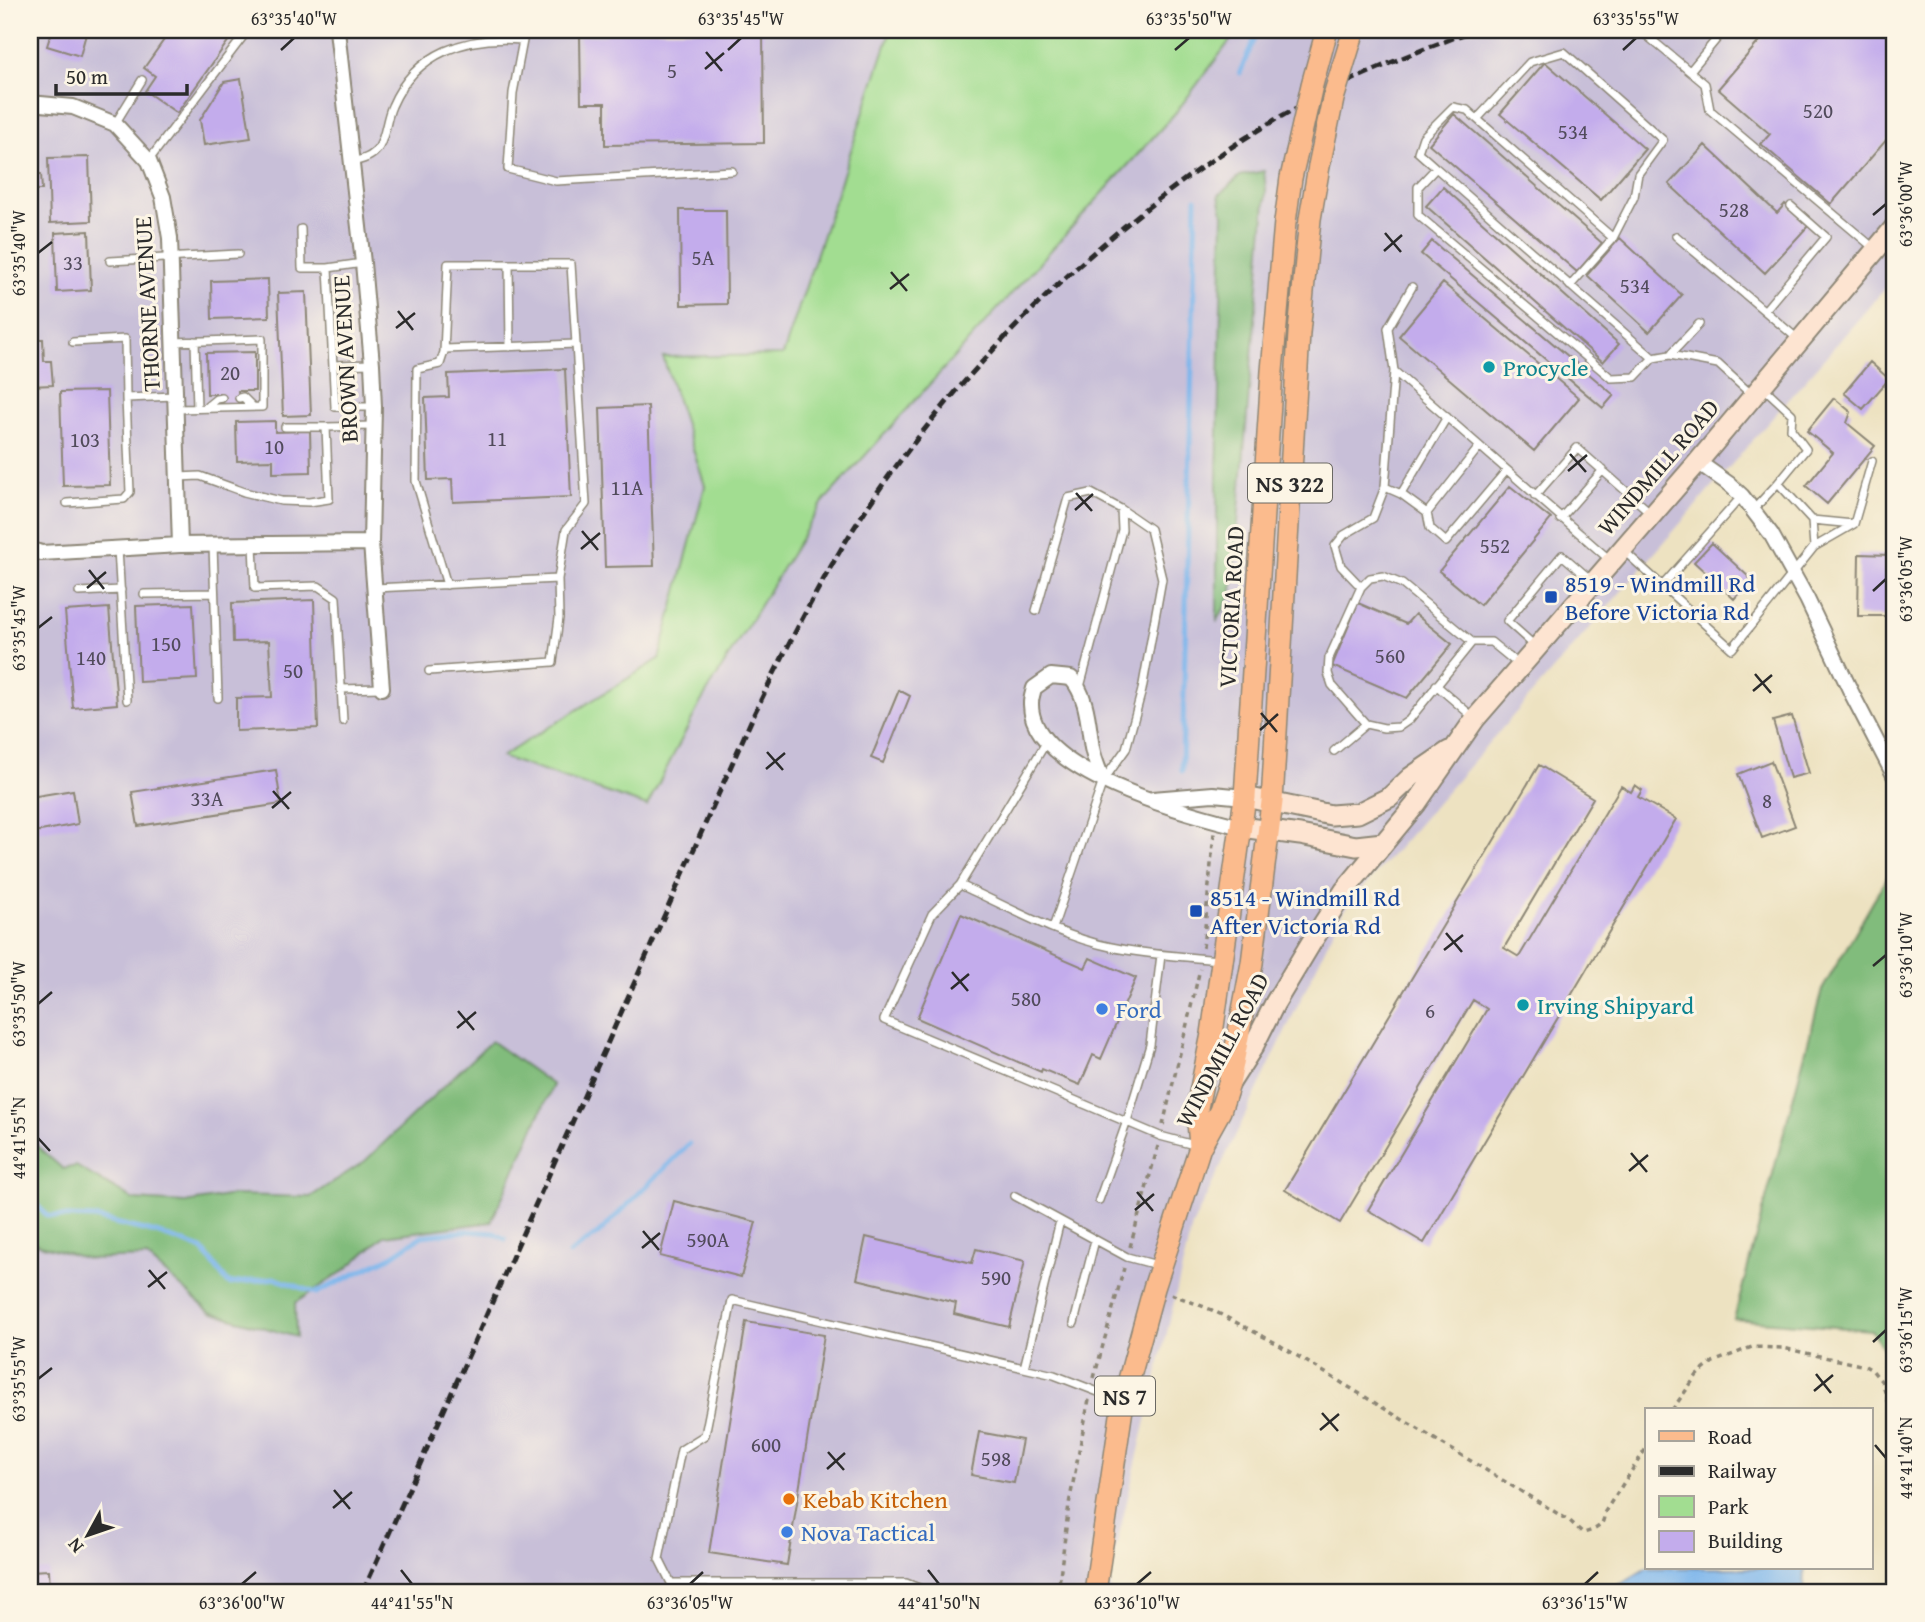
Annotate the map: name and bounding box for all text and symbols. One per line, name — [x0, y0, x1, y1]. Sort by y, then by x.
text: 63°35'40"W — [251, 5, 338, 32]
text: 63°35'45"W — [698, 5, 785, 32]
text: 63°35'50"W — [1146, 5, 1233, 32]
text: 63°35'55"W — [1593, 5, 1680, 32]
scale bar — [56, 52, 187, 96]
house number: 5 — [667, 55, 677, 86]
text: 50 m — [66, 61, 108, 92]
house number: 520 — [1803, 95, 1833, 126]
house number: 534 — [1558, 116, 1588, 147]
text: 63°36'00"W — [1892, 160, 1919, 247]
house number: 528 — [1719, 194, 1749, 225]
text: 63°35'40"W — [5, 209, 32, 296]
street label: THORNE AVENUE — [125, 216, 169, 392]
house number: 5A — [692, 242, 715, 273]
house number: 33 — [63, 247, 83, 278]
house number: 534 — [1620, 270, 1650, 301]
street label: BROWN AVENUE — [323, 274, 367, 444]
place label: Procycle — [1503, 350, 1589, 385]
house number: 20 — [220, 357, 240, 388]
marker: Procycle — [1481, 359, 1497, 375]
street label: WINDMILL ROAD — [1589, 391, 1727, 543]
house number: 11 — [487, 423, 507, 454]
house number: 103 — [70, 424, 100, 455]
house number: 10 — [264, 431, 284, 462]
road number: NS 322 — [1248, 463, 1332, 503]
house number: 11A — [611, 472, 644, 503]
street label: VICTORIA ROAD — [1209, 525, 1253, 689]
house number: 552 — [1480, 530, 1510, 561]
text: 63°36'05"W — [1892, 535, 1919, 622]
place label: 8519 - Windmill Rd Before Victoria Rd — [1565, 566, 1755, 629]
text: 63°35'45"W — [5, 584, 32, 671]
marker: 8519 - Windmill Rd Before Victoria Rd — [1543, 589, 1559, 605]
house number: 150 — [151, 628, 181, 659]
house number: 560 — [1375, 640, 1405, 671]
house number: 140 — [76, 642, 106, 673]
house number: 50 — [283, 655, 303, 686]
house number: 33A — [191, 783, 224, 814]
house number: 8 — [1762, 785, 1772, 816]
place label: 8514 - Windmill Rd After Victoria Rd — [1210, 880, 1400, 943]
marker: 8514 - Windmill Rd After Victoria Rd — [1188, 903, 1204, 919]
text: 63°36'10"W — [1892, 911, 1919, 998]
text: 63°35'50"W — [5, 960, 32, 1047]
street label: WINDMILL ROAD — [1166, 966, 1278, 1134]
house number: 580 — [1011, 983, 1041, 1014]
place label: Irving Shipyard — [1537, 988, 1694, 1023]
place label: Ford — [1116, 992, 1162, 1027]
house number: 6 — [1425, 995, 1435, 1026]
marker: Irving Shipyard — [1515, 997, 1531, 1013]
marker: Ford — [1094, 1001, 1110, 1017]
text: 44°41'55"N — [5, 1096, 32, 1179]
house number: 590A — [686, 1224, 730, 1255]
house number: 590 — [981, 1262, 1011, 1293]
text: 63°36'15"W — [1892, 1286, 1919, 1373]
text: 63°35'55"W — [5, 1335, 32, 1422]
road number: NS 7 — [1095, 1376, 1155, 1415]
legend — [1645, 1408, 1872, 1570]
text: 44°41'40"N — [1892, 1416, 1919, 1499]
text: Road — [1708, 1421, 1753, 1452]
house number: 600 — [751, 1429, 781, 1460]
house number: 598 — [981, 1443, 1011, 1474]
text: Railway — [1708, 1455, 1777, 1486]
place label: Kebab Kitchen — [803, 1482, 948, 1517]
marker: Kebab Kitchen — [781, 1491, 797, 1507]
text: Park — [1708, 1491, 1749, 1522]
north arrow — [52, 1500, 122, 1570]
place label: Nova Tactical — [801, 1515, 935, 1550]
marker: Nova Tactical — [779, 1524, 795, 1540]
text: Building — [1708, 1525, 1783, 1556]
text: N — [60, 1532, 90, 1560]
text: 63°36'00"W — [199, 1589, 286, 1616]
text: 44°41'55"N — [371, 1589, 454, 1616]
text: 63°36'05"W — [647, 1589, 734, 1616]
text: 44°41'50"N — [898, 1589, 981, 1616]
text: 63°36'10"W — [1094, 1589, 1181, 1616]
text: 63°36'15"W — [1542, 1589, 1629, 1616]

